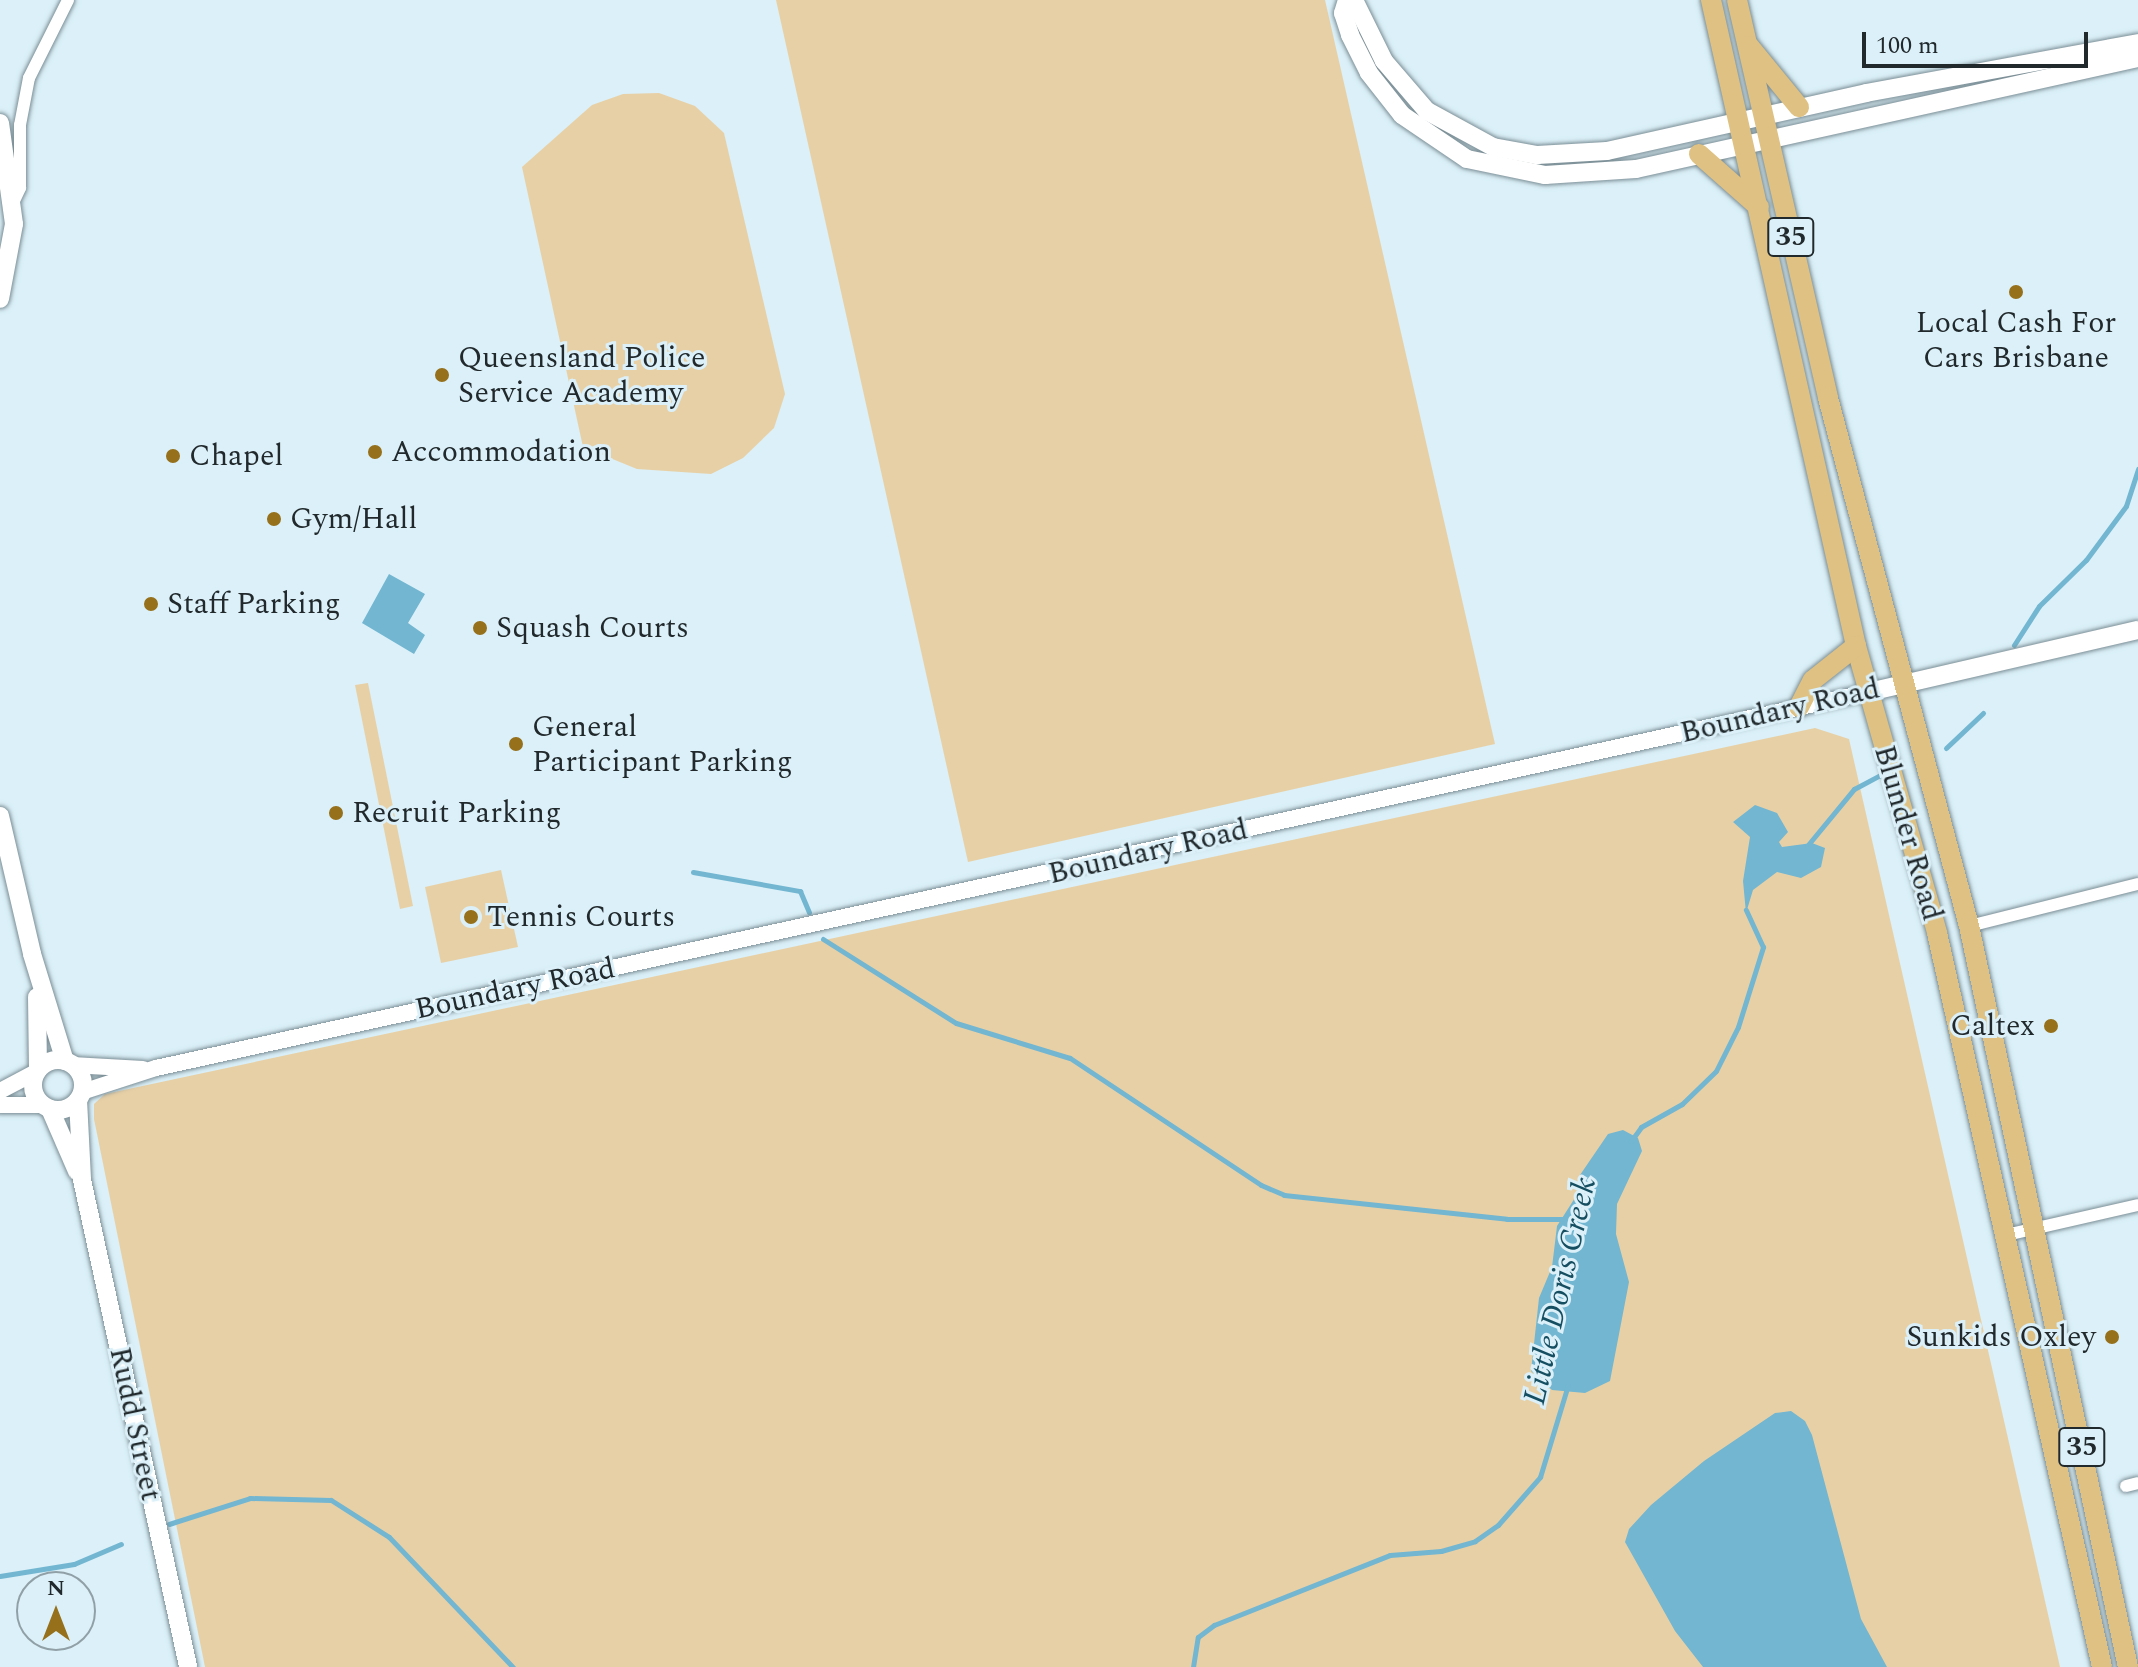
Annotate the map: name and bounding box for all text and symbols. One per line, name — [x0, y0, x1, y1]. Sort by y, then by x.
scale bar — [1866, 16, 2092, 66]
text: 100 m — [1876, 28, 1939, 64]
road number: 35 — [1767, 213, 1815, 261]
marker: Local Cash For Cars Brisbane — [2007, 283, 2025, 301]
place label: Local Cash For Cars Brisbane — [1916, 305, 2116, 376]
place label: Queensland Police Service Academy — [458, 340, 706, 410]
marker: Queensland Police Service Academy — [433, 366, 451, 384]
place label: Accommodation — [391, 434, 611, 470]
place label: Chapel — [189, 438, 283, 474]
marker: Accommodation — [366, 443, 384, 461]
marker: Chapel — [164, 447, 182, 465]
place label: Gym/Hall — [290, 501, 417, 537]
marker: Gym/Hall — [265, 510, 283, 528]
place label: Staff Parking — [167, 586, 341, 622]
marker: Staff Parking — [142, 595, 160, 613]
place label: Squash Courts — [496, 610, 689, 646]
marker: Squash Courts — [471, 619, 489, 637]
street label: Boundary Road — [1677, 671, 1883, 751]
place label: General Participant Parking — [532, 709, 793, 780]
marker: General Participant Parking — [507, 735, 525, 753]
street label: Blunder Road — [1866, 741, 1950, 925]
place label: Recruit Parking — [352, 795, 561, 831]
marker: Recruit Parking — [327, 804, 345, 822]
street label: Boundary Road — [1045, 812, 1251, 892]
place label: Tennis Courts — [487, 899, 675, 935]
marker: Tennis Courts — [462, 908, 480, 926]
street label: Boundary Road — [412, 950, 618, 1028]
place label: Caltex — [1950, 1008, 2035, 1044]
marker: Caltex — [2042, 1017, 2060, 1035]
water label: Little Doris Creek — [1516, 1174, 1606, 1408]
place label: Sunkids Oxley — [1906, 1319, 2096, 1355]
marker: Sunkids Oxley — [2103, 1328, 2121, 1346]
street label: Rudd Street — [101, 1344, 169, 1504]
road number: 35 — [2058, 1423, 2106, 1471]
north arrow — [16, 1571, 96, 1651]
text: N — [47, 1572, 65, 1605]

